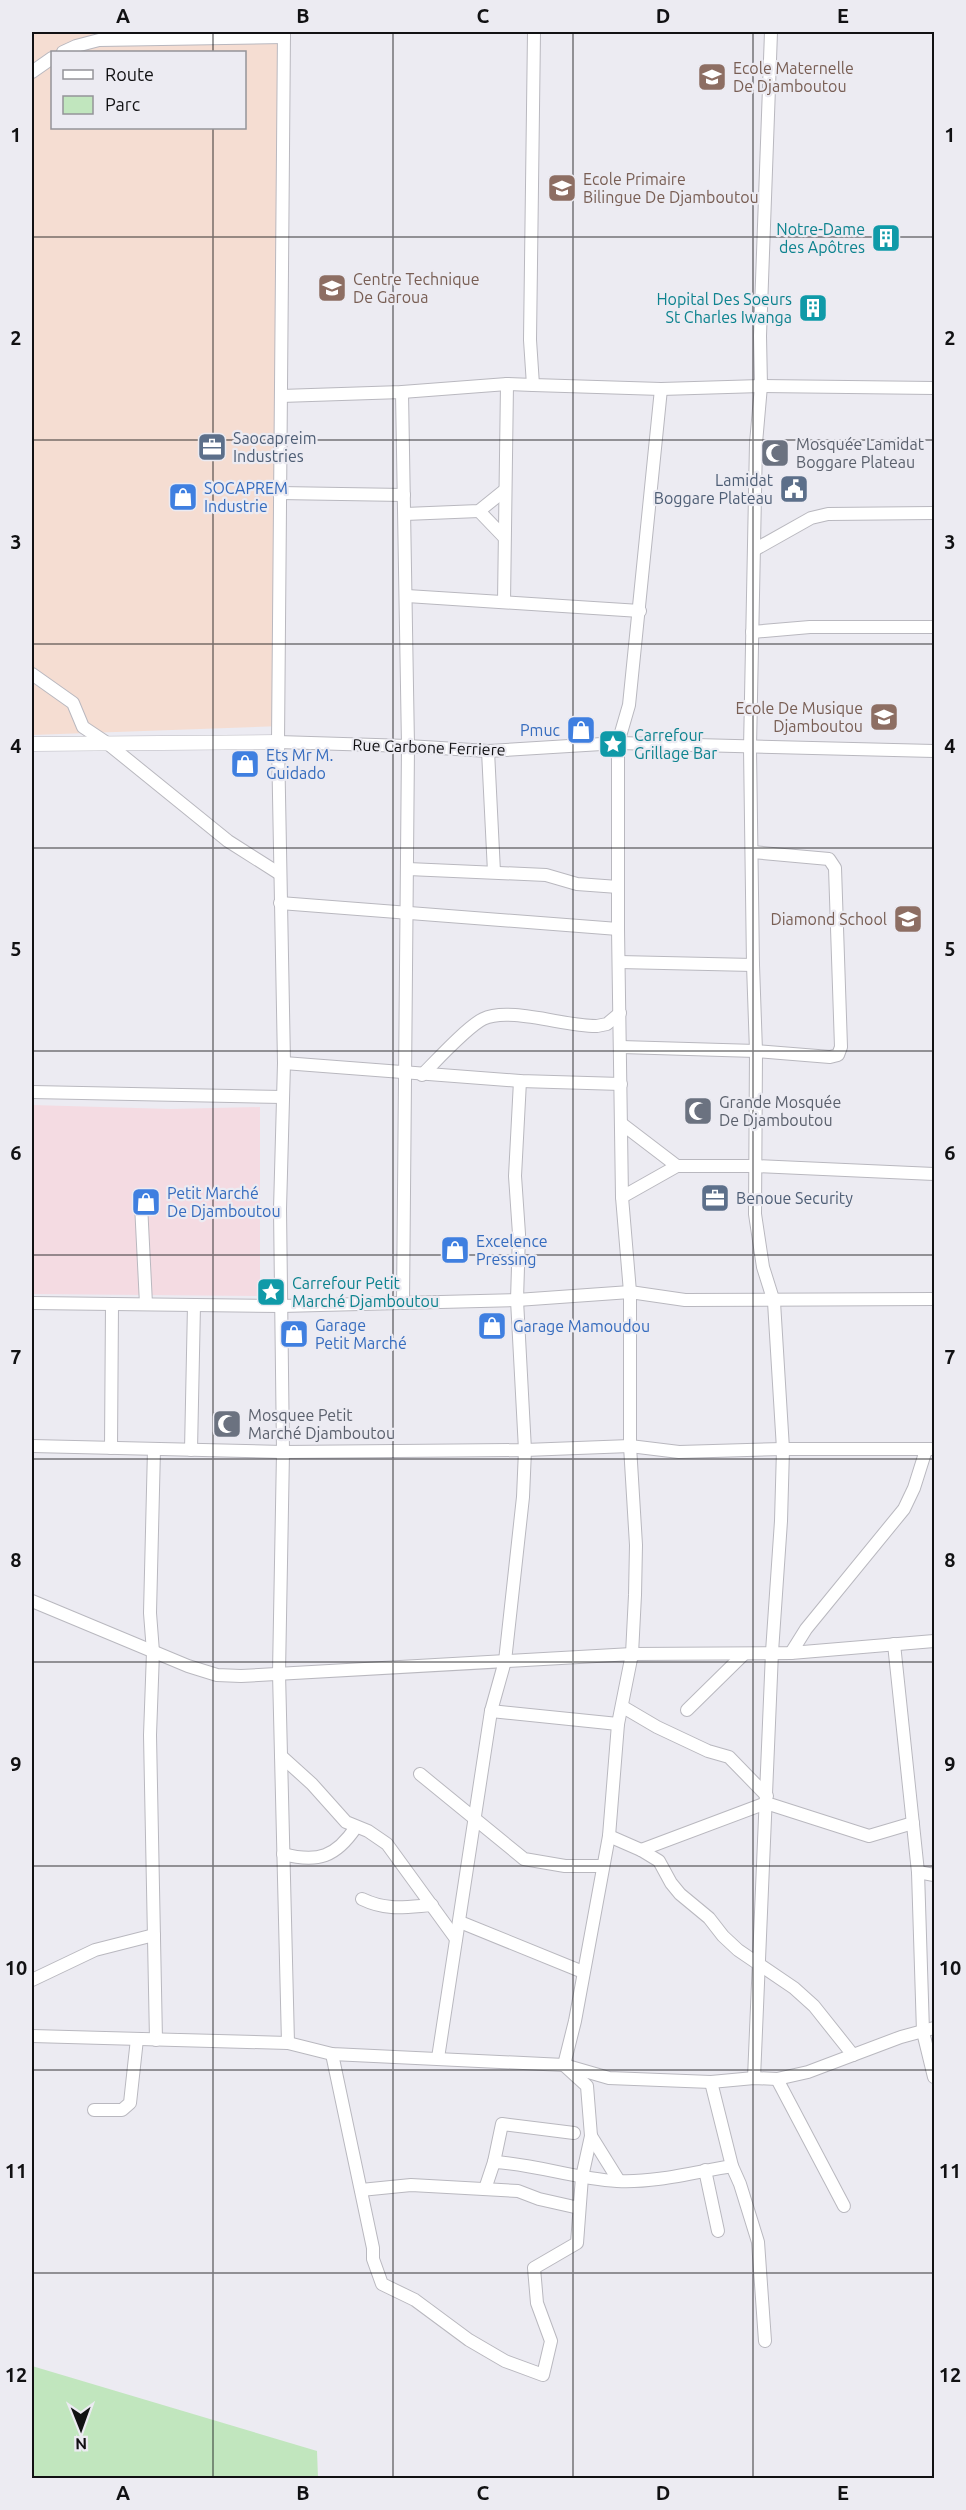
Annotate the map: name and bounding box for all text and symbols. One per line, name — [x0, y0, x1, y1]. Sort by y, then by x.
text: A — [116, 4, 130, 27]
text: B — [296, 4, 310, 27]
text: C — [477, 4, 490, 27]
text: D — [656, 4, 670, 27]
text: E — [837, 4, 849, 27]
legend — [51, 51, 246, 129]
place label: Ecole Maternelle De Djamboutou — [733, 59, 854, 95]
school or university icon: Ecole Maternelle De Djamboutou — [696, 61, 728, 93]
text: Route — [105, 64, 154, 84]
text: Parc — [105, 94, 140, 114]
text: 1 — [10, 123, 22, 146]
text: 1 — [944, 123, 956, 146]
place label: Ecole Primaire Bilingue De Djamboutou — [583, 170, 759, 206]
school or university icon: Ecole Primaire Bilingue De Djamboutou — [546, 172, 578, 204]
place label: Notre-Dame des Apôtres — [776, 220, 865, 256]
building icon: Notre-Dame des Apôtres — [870, 222, 902, 254]
place label: Centre Technique De Garoua — [353, 270, 479, 306]
school or university icon: Centre Technique De Garoua — [316, 272, 348, 304]
place label: Hopital Des Soeurs St Charles Iwanga — [656, 290, 792, 326]
building icon: Hopital Des Soeurs St Charles Iwanga — [797, 292, 829, 324]
text: 2 — [10, 326, 22, 349]
text: 2 — [944, 326, 956, 349]
place label: Saocapreim Industries — [233, 429, 317, 465]
office icon: Saocapreim Industries — [196, 431, 228, 463]
place label: Mosquée Lamidat Boggare Plateau — [796, 435, 925, 471]
mosque icon: Mosquée Lamidat Boggare Plateau — [759, 437, 791, 469]
place label: Lamidat Boggare Plateau — [654, 471, 774, 507]
public building icon: Lamidat Boggare Plateau — [778, 473, 810, 505]
place label: SOCAPREM Industrie — [204, 479, 288, 515]
shop icon: SOCAPREM Industrie — [167, 481, 199, 513]
text: 3 — [10, 530, 22, 553]
text: 3 — [944, 530, 956, 553]
place label: Ecole De Musique Djamboutou — [736, 699, 863, 735]
school or university icon: Ecole De Musique Djamboutou — [868, 701, 900, 733]
shop icon: Pmuc — [565, 714, 597, 746]
place label: Pmuc — [520, 721, 561, 739]
place label: Carrefour Grillage Bar — [634, 726, 717, 762]
place icon: Carrefour Grillage Bar — [597, 728, 629, 760]
text: 4 — [10, 734, 22, 757]
text: 4 — [944, 734, 956, 757]
street label: Rue Carbone Ferriere — [352, 735, 506, 759]
place label: Ets Mr M. Guidado — [266, 746, 333, 782]
shop icon: Ets Mr M. Guidado — [229, 748, 261, 780]
school or university icon: Diamond School — [892, 903, 924, 935]
place label: Diamond School — [770, 910, 887, 928]
text: 5 — [10, 937, 22, 960]
text: 5 — [944, 937, 956, 960]
place label: Grande Mosquée De Djamboutou — [719, 1093, 841, 1129]
mosque icon: Grande Mosquée De Djamboutou — [682, 1095, 714, 1127]
text: 6 — [10, 1141, 22, 1164]
text: 6 — [944, 1141, 956, 1164]
office icon: Benoue Security — [699, 1182, 731, 1214]
place label: Petit Marché De Djamboutou — [167, 1184, 281, 1220]
shop icon: Petit Marché De Djamboutou — [130, 1186, 162, 1218]
place label: Benoue Security — [736, 1189, 853, 1207]
place label: Excelence Pressing — [476, 1232, 548, 1268]
shop icon: Excelence Pressing — [439, 1234, 471, 1266]
place label: Carrefour Petit Marché Djamboutou — [292, 1274, 439, 1310]
place icon: Carrefour Petit Marché Djamboutou — [255, 1276, 287, 1308]
shop icon: Garage Mamoudou — [476, 1310, 508, 1342]
place label: Garage Petit Marché — [315, 1316, 407, 1352]
place label: Garage Mamoudou — [513, 1317, 650, 1335]
shop icon: Garage Petit Marché — [278, 1318, 310, 1350]
text: 7 — [10, 1345, 22, 1368]
text: 7 — [944, 1345, 956, 1368]
place label: Mosquee Petit Marché Djamboutou — [248, 1406, 395, 1442]
mosque icon: Mosquee Petit Marché Djamboutou — [211, 1408, 243, 1440]
text: 8 — [10, 1548, 22, 1571]
text: 8 — [944, 1548, 956, 1571]
text: 9 — [10, 1752, 22, 1775]
text: 9 — [944, 1752, 956, 1775]
text: 10 — [5, 1956, 27, 1979]
text: 10 — [939, 1956, 961, 1979]
text: 11 — [5, 2159, 27, 2182]
text: 11 — [939, 2159, 961, 2182]
text: 12 — [5, 2363, 27, 2386]
text: 12 — [939, 2363, 961, 2386]
north arrow — [51, 2399, 111, 2459]
text: N — [75, 2435, 87, 2453]
text: A — [116, 2481, 130, 2504]
text: B — [296, 2481, 310, 2504]
text: C — [477, 2481, 490, 2504]
text: D — [656, 2481, 670, 2504]
text: E — [837, 2481, 849, 2504]

